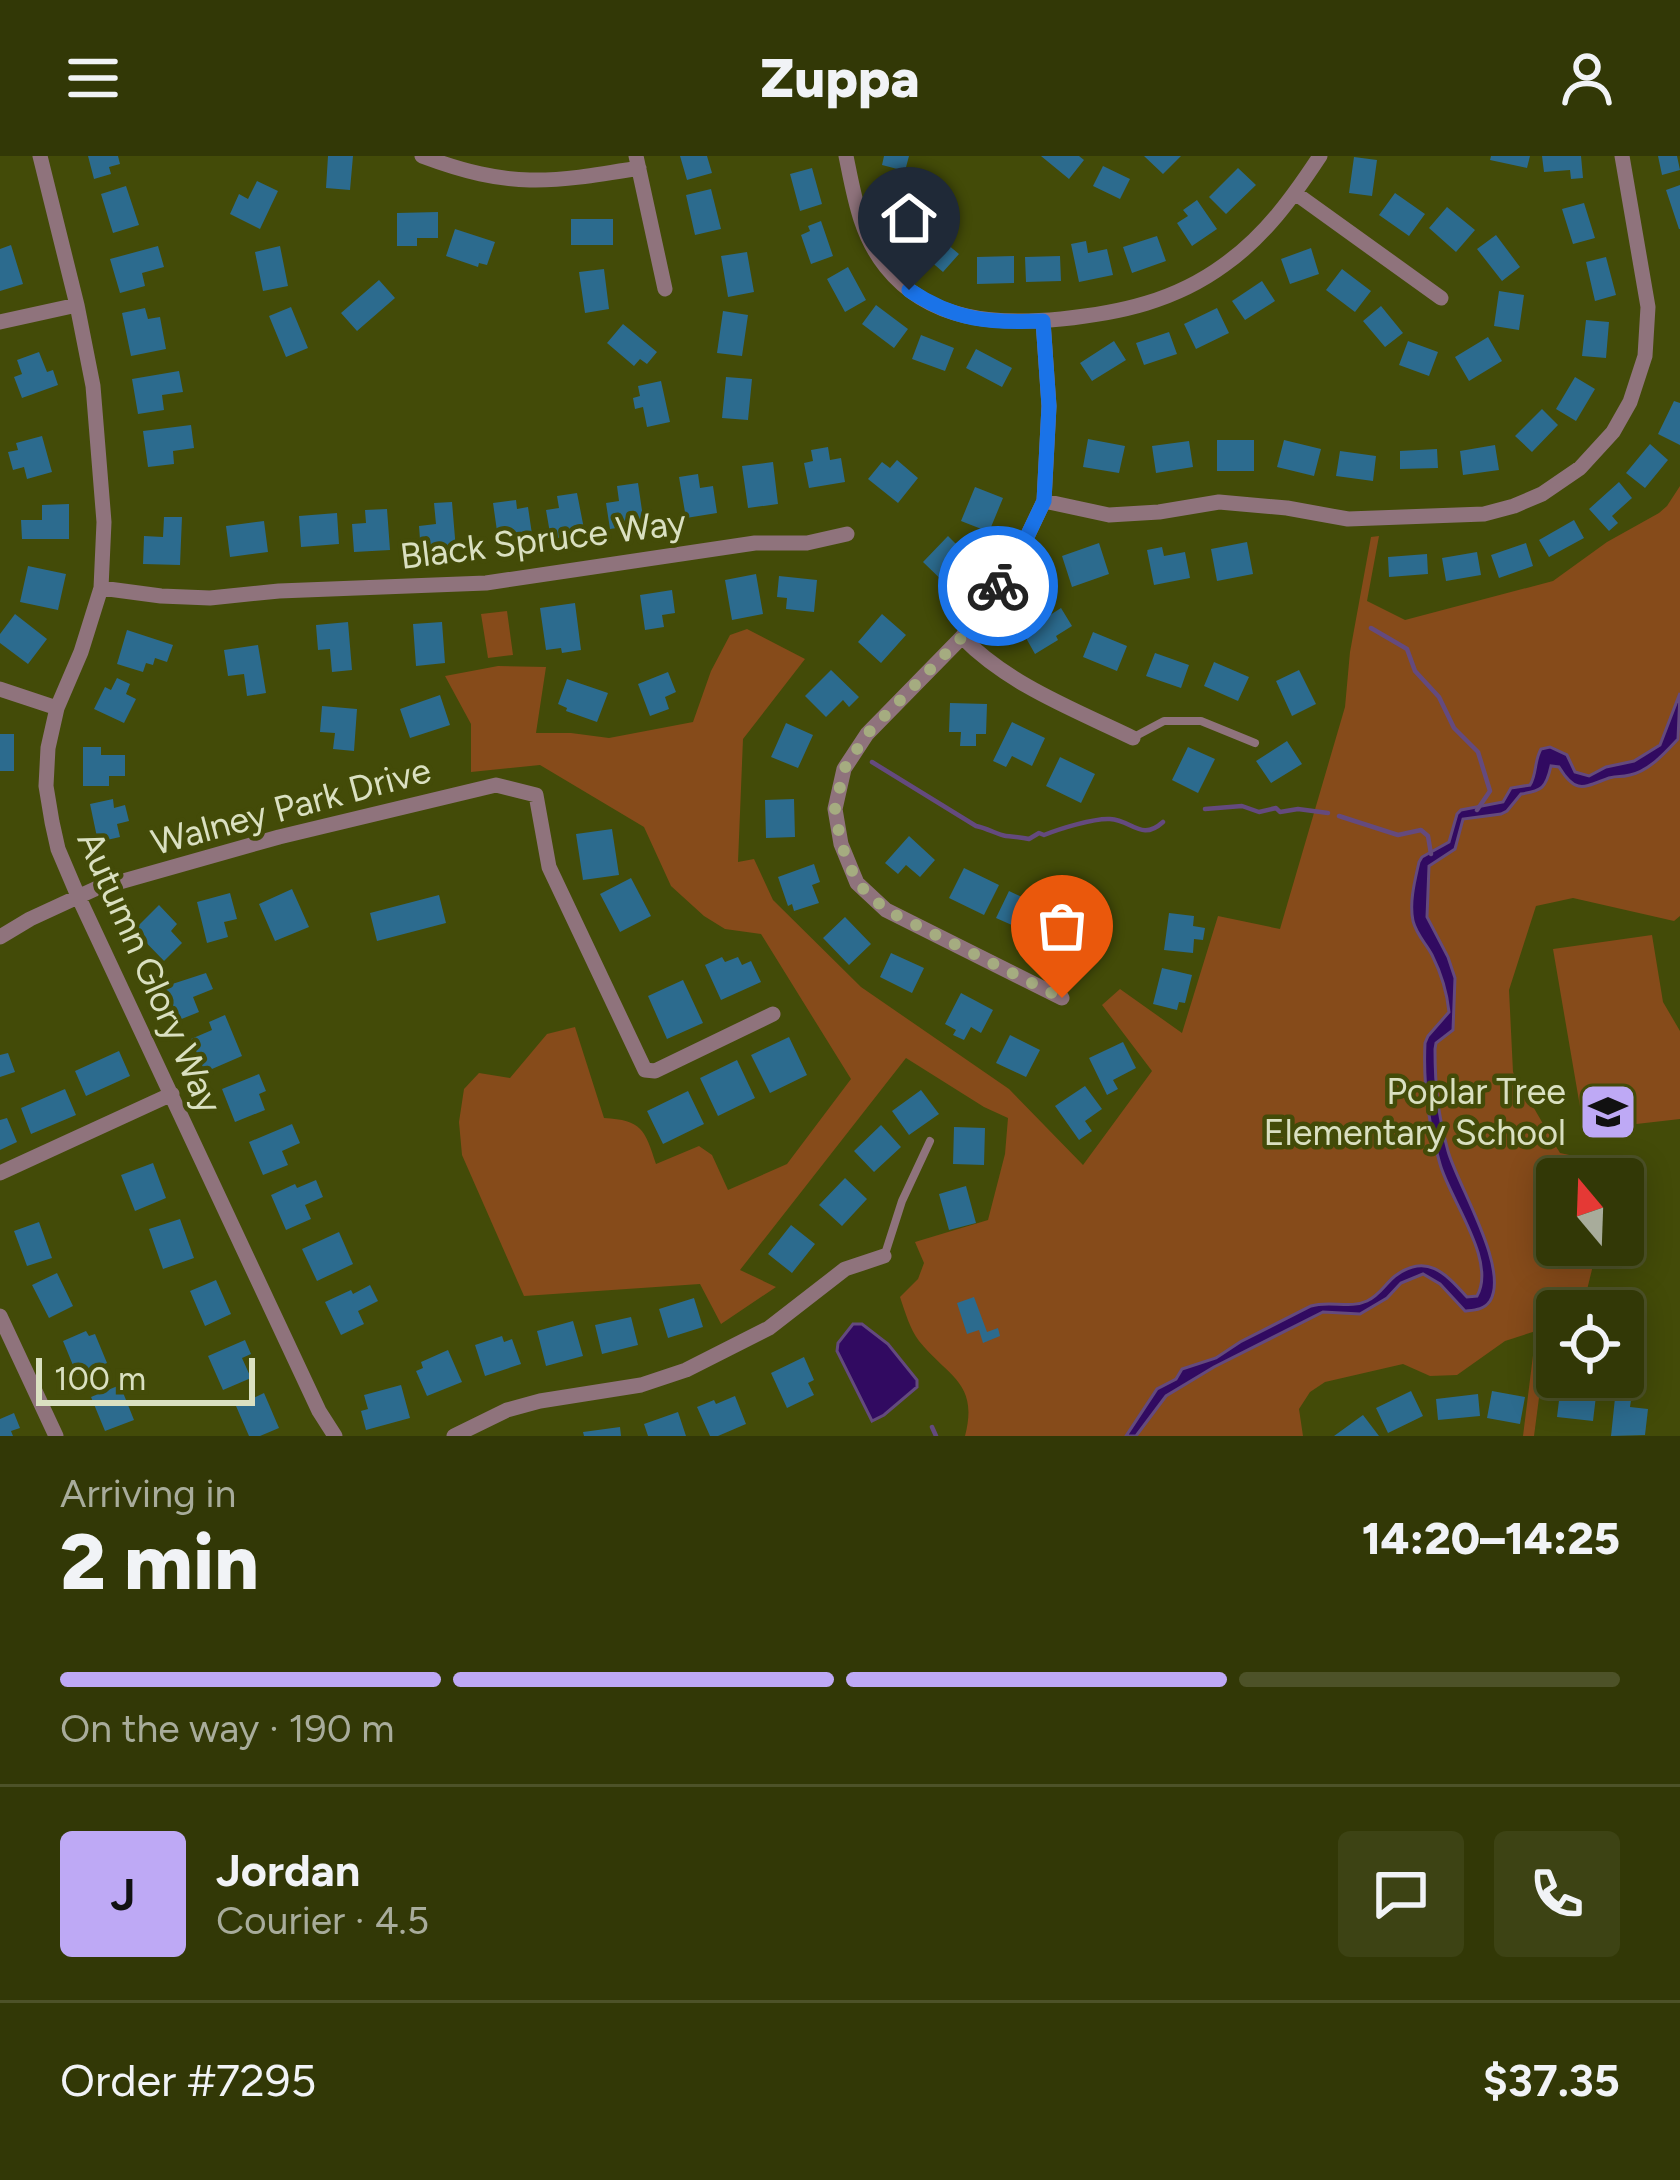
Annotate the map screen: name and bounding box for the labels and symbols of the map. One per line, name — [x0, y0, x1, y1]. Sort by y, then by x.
pin — [858, 167, 960, 290]
street label: Black Spruce Way — [398, 500, 689, 578]
courier — [938, 526, 1058, 646]
street label: Walney Park Drive — [147, 748, 435, 864]
street label: Autumn Glory Way — [69, 824, 231, 1120]
pin — [1011, 875, 1113, 998]
place label: Poplar Tree Elementary School — [1264, 1070, 1566, 1154]
school or university icon: Poplar Tree Elementary School — [1577, 1081, 1639, 1143]
north arrow — [1536, 1158, 1644, 1266]
scale bar — [36, 1352, 255, 1405]

